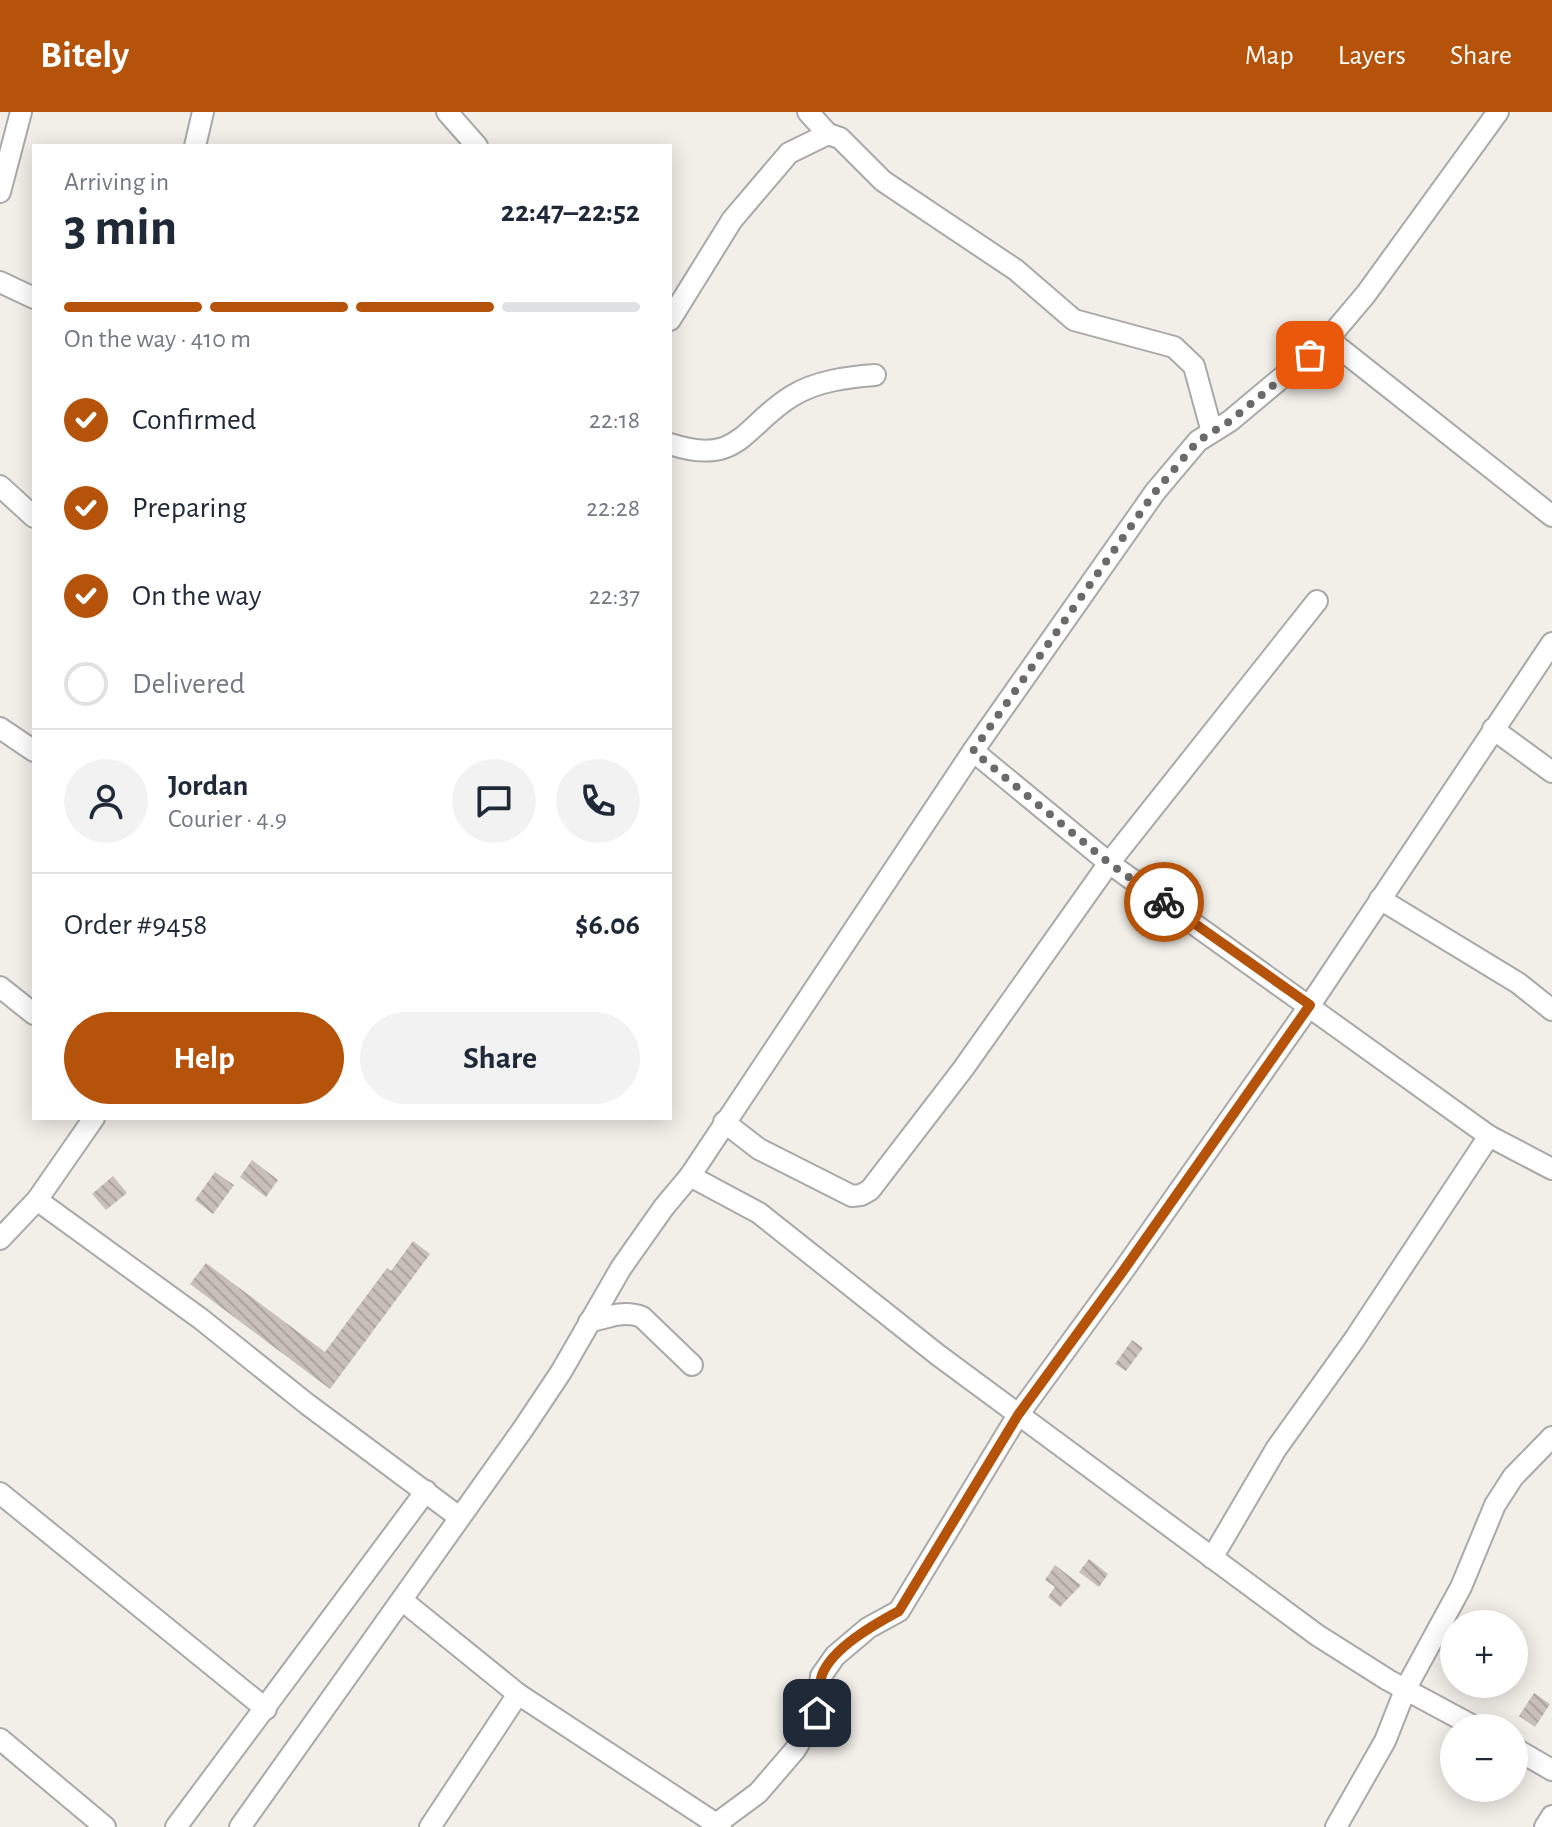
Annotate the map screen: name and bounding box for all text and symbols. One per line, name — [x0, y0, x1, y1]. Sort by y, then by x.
text: Bitely — [40, 37, 129, 75]
text: Map — [1245, 42, 1294, 70]
text: Layers — [1338, 42, 1406, 70]
text: Share — [1450, 42, 1512, 70]
text: Arriving in — [64, 169, 169, 195]
text: 22:47–22:52 — [501, 197, 640, 227]
text: 3 min — [64, 202, 177, 254]
pin — [1276, 321, 1344, 389]
text: On the way · 410 m — [64, 326, 251, 352]
icon: bag — [1288, 333, 1332, 377]
icon: check — [64, 398, 108, 442]
text: Confirmed — [132, 405, 256, 435]
text: 22:18 — [589, 407, 640, 433]
icon: check — [64, 486, 108, 530]
text: Preparing — [132, 493, 247, 523]
text: 22:28 — [586, 495, 640, 521]
icon: check — [64, 574, 108, 618]
text: On the way — [132, 581, 261, 611]
text: 22:37 — [589, 583, 640, 609]
text: Delivered — [132, 669, 245, 699]
button: person — [64, 759, 148, 843]
button: chat — [452, 759, 536, 843]
button: phone — [556, 759, 640, 843]
text: Jordan — [168, 771, 248, 801]
text: Courier · 4.9 — [168, 806, 287, 832]
courier — [1124, 862, 1204, 942]
icon: bike — [1142, 880, 1186, 924]
text: Order #9458 — [64, 910, 208, 940]
text: $6.06 — [575, 910, 640, 940]
button: Help — [64, 1012, 344, 1104]
button: Share — [360, 1012, 640, 1104]
map controls — [1440, 1610, 1528, 1802]
button: + — [1440, 1610, 1528, 1698]
pin — [783, 1679, 851, 1747]
icon: home — [795, 1691, 839, 1735]
button: − — [1440, 1714, 1528, 1802]

